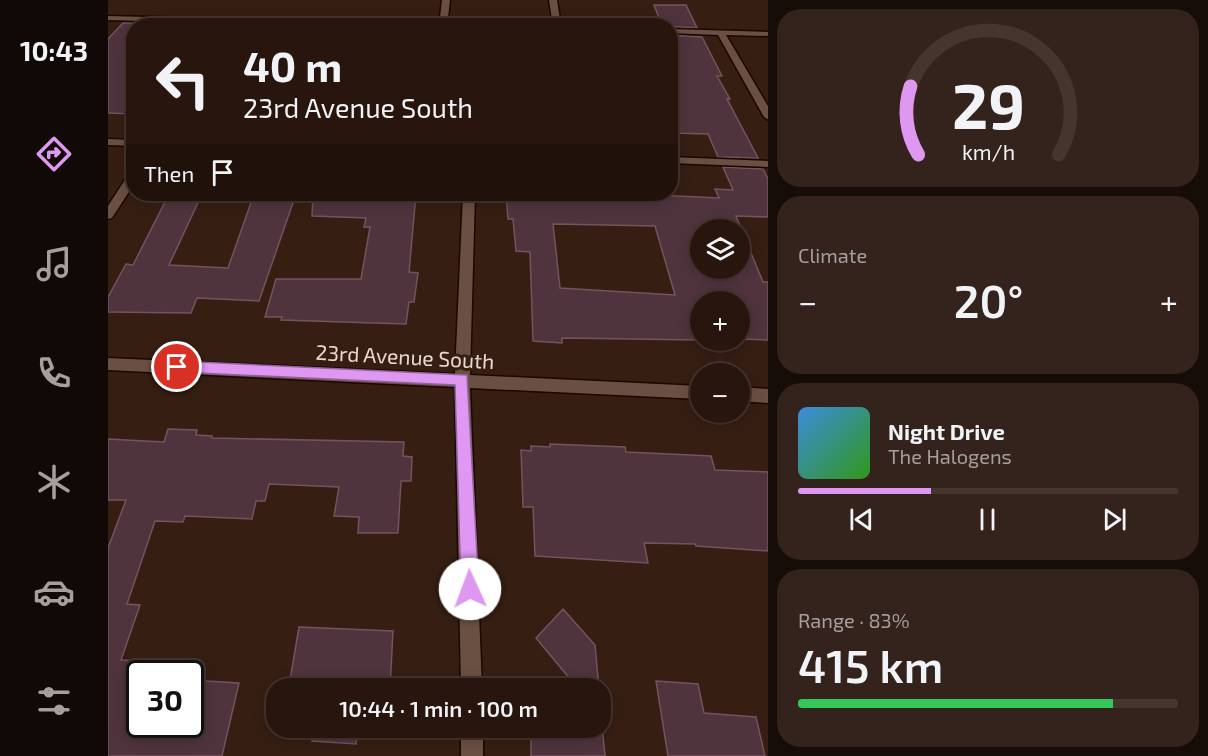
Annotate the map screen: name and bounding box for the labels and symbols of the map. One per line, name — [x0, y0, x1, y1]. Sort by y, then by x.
street label: 23rd Avenue South — [315, 339, 495, 373]
pin — [151, 341, 202, 392]
position arrow — [438, 557, 502, 621]
speed limit sign: 30 — [126, 660, 204, 738]

